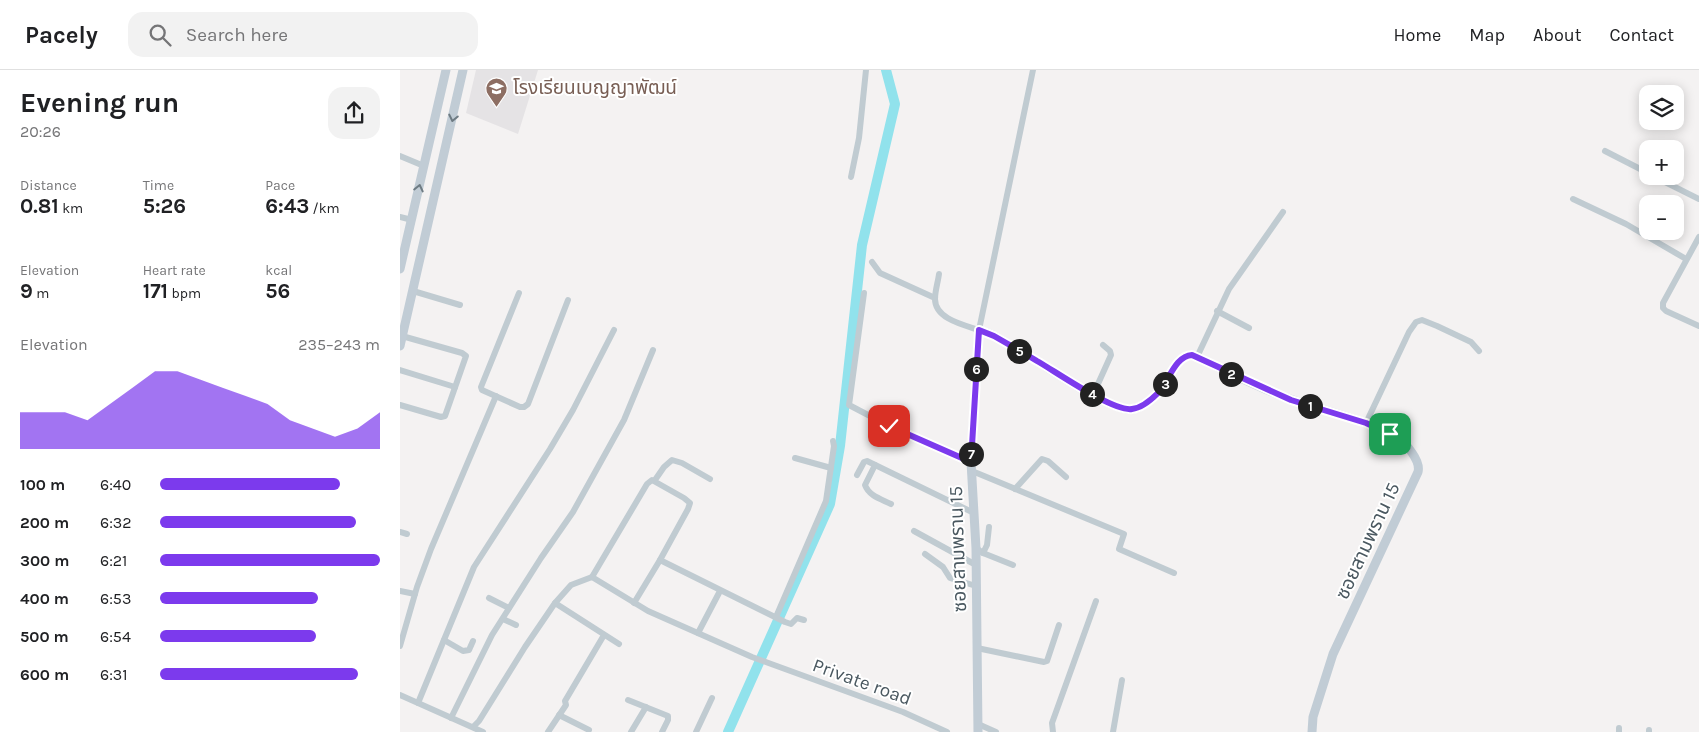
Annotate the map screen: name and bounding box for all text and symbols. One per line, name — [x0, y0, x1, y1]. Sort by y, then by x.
search box — [128, 12, 478, 57]
text: Pacely — [25, 21, 98, 49]
icon: search — [146, 21, 174, 49]
text: Search here — [186, 24, 288, 46]
text: Home — [1393, 24, 1441, 46]
text: Map — [1469, 24, 1505, 46]
text: About — [1533, 24, 1582, 46]
text: Contact — [1610, 24, 1674, 46]
school or university icon: โรงเรียนเบญญาพัฒน์ — [485, 76, 509, 107]
place label: โรงเรียนเบญญาพัฒน์ — [513, 77, 677, 99]
map controls — [1639, 85, 1684, 240]
button: layers — [1639, 85, 1684, 130]
text: Evening run — [20, 86, 179, 119]
button: share — [328, 87, 380, 139]
one-way arrow — [448, 113, 458, 122]
text: 20:26 — [20, 122, 61, 141]
button: + — [1639, 140, 1684, 185]
text: Distance — [20, 177, 77, 194]
text: Time — [143, 177, 174, 194]
text: Pace — [265, 177, 295, 194]
one-way arrow — [413, 183, 424, 192]
text: 0.81 — [20, 194, 59, 218]
text: 5:26 — [143, 194, 186, 218]
text: 6:43 — [265, 194, 309, 218]
button: − — [1639, 195, 1684, 240]
text: km — [59, 200, 83, 217]
text: /km — [309, 200, 340, 217]
text: Elevation — [20, 262, 79, 279]
text: Heart rate — [143, 262, 206, 279]
text: kcal — [265, 262, 292, 279]
text: 9 — [20, 279, 33, 303]
text: 171 — [143, 279, 168, 303]
text: 56 — [265, 279, 290, 303]
text: m — [33, 285, 49, 302]
text: bpm — [168, 285, 201, 302]
text: Elevation — [20, 335, 88, 354]
text: 235–243 m — [298, 335, 380, 354]
pin: 5 — [1006, 338, 1032, 364]
text: 5 — [1015, 343, 1024, 360]
pin: 6 — [964, 356, 988, 382]
text: 6 — [972, 361, 981, 378]
pin: 2 — [1218, 362, 1244, 386]
text: 2 — [1227, 366, 1236, 383]
pin: 3 — [1152, 372, 1178, 396]
text: 3 — [1161, 376, 1170, 393]
pin: 4 — [1080, 382, 1104, 406]
text: 4 — [1088, 386, 1097, 403]
pin: 1 — [1298, 394, 1322, 418]
text: 1 — [1308, 398, 1313, 415]
pin — [868, 405, 910, 447]
icon: check — [875, 412, 903, 440]
pin — [1369, 413, 1411, 455]
icon: arrive — [1376, 420, 1404, 448]
pin: 7 — [958, 442, 984, 466]
text: 7 — [968, 446, 975, 463]
text: 100 m — [20, 475, 65, 494]
text: 6:40 — [100, 475, 131, 494]
street label: ซอยสามพราน 15 — [1331, 479, 1405, 603]
street label: ซอยสามพราน 15 — [945, 485, 971, 613]
text: 200 m — [20, 513, 69, 532]
text: 6:32 — [100, 513, 132, 532]
text: 300 m — [20, 551, 69, 570]
text: 6:21 — [100, 551, 127, 570]
text: 400 m — [20, 589, 69, 608]
text: 6:53 — [100, 589, 131, 608]
text: 500 m — [20, 627, 69, 646]
text: 6:54 — [100, 627, 131, 646]
street label: Private road — [810, 654, 914, 710]
text: 600 m — [20, 665, 69, 684]
text: 6:31 — [100, 665, 128, 684]

